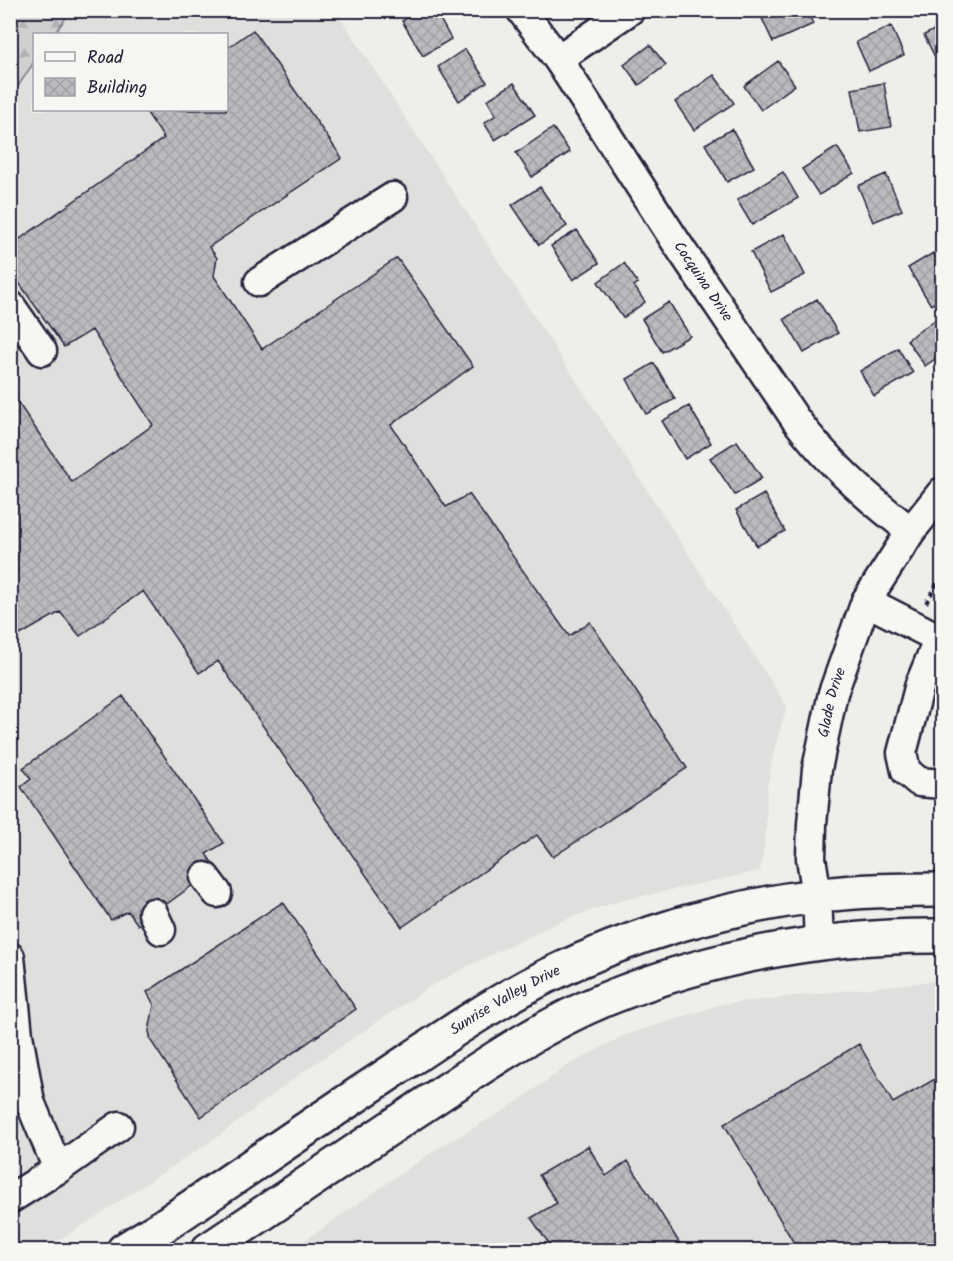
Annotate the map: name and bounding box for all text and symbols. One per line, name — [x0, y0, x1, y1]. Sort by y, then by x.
legend — [33, 33, 228, 111]
text: Road — [87, 44, 124, 73]
text: Building — [87, 74, 147, 103]
street label: Cocquina Drive — [667, 236, 739, 327]
street label: Glade Drive — [812, 664, 853, 740]
street label: Sunrise Valley Drive — [445, 959, 565, 1042]

